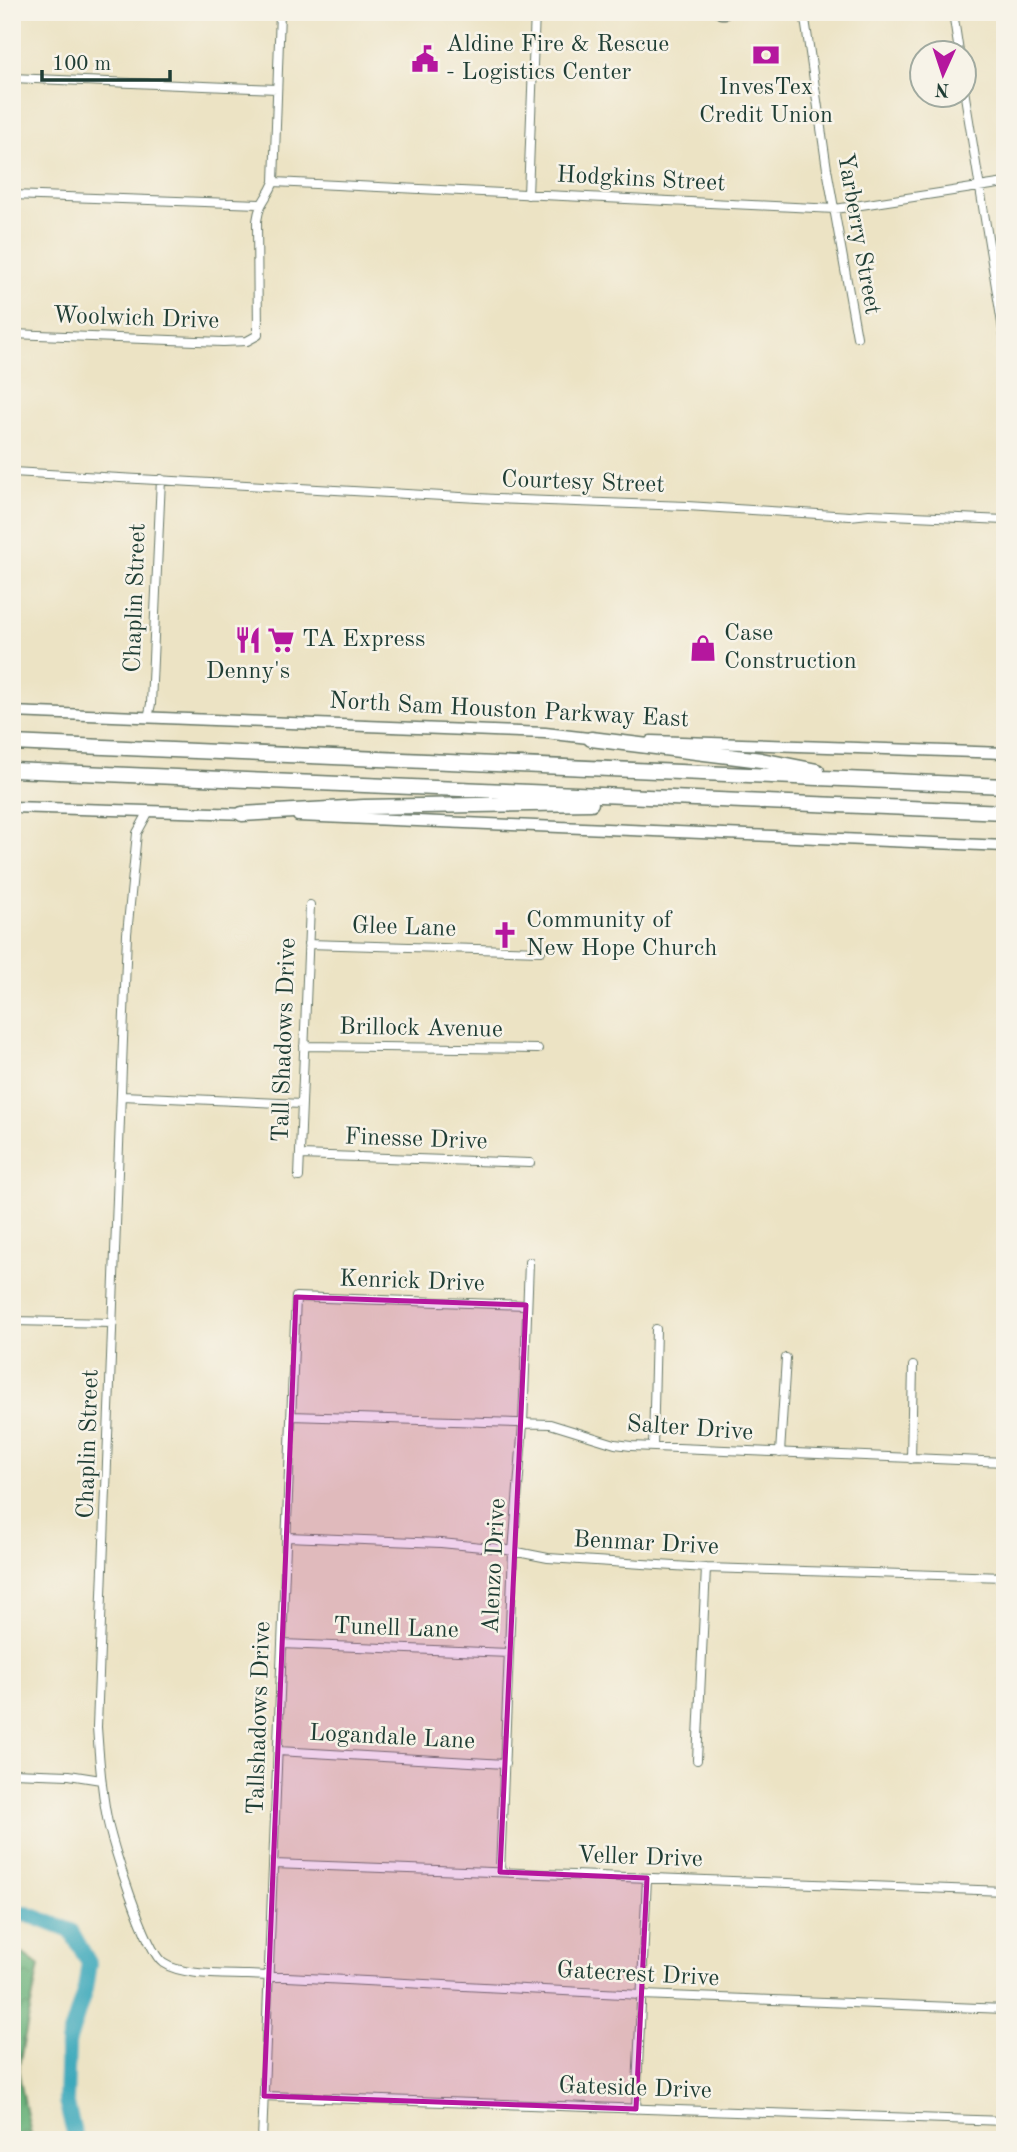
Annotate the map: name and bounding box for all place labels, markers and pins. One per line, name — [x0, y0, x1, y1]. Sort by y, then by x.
place label: Aldine Fire & Rescue - Logistics Center — [446, 33, 669, 85]
bank icon: InvesTex Credit Union — [751, 40, 781, 70]
public building icon: Aldine Fire & Rescue - Logistics Center — [410, 44, 440, 74]
place label: InvesTex Credit Union — [699, 76, 833, 128]
place label: Case Construction — [724, 622, 857, 674]
restaurant icon: Denny's — [233, 625, 263, 655]
supermarket icon: TA Express — [266, 625, 296, 655]
place label: TA Express — [302, 628, 425, 652]
shop icon: Case Construction — [688, 633, 718, 663]
place label: Denny's — [206, 660, 290, 684]
place label: Community of New Hope Church — [526, 909, 717, 961]
church icon: Community of New Hope Church — [490, 920, 520, 950]

